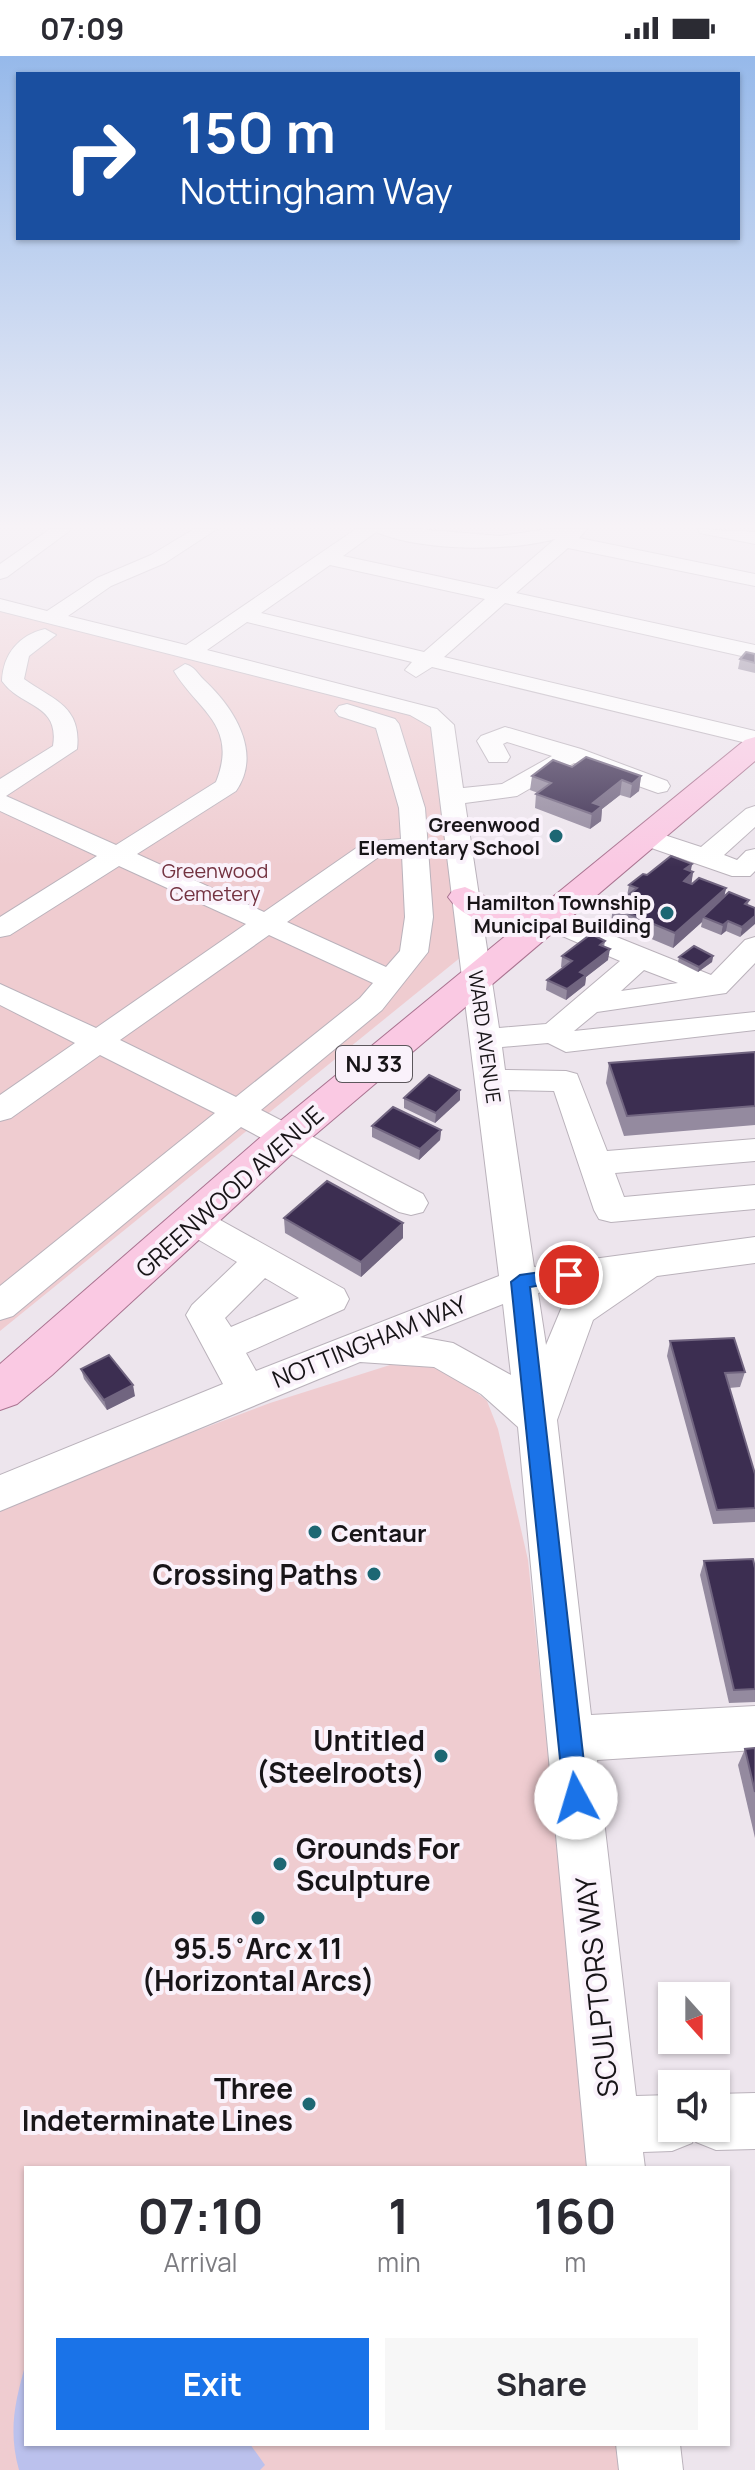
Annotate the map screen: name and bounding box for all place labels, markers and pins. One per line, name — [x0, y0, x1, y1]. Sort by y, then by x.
place label: Greenwood Elementary School — [358, 811, 540, 861]
marker: Greenwood Elementary School — [547, 827, 565, 845]
place label: Hamilton Township Municipal Building — [467, 889, 651, 939]
marker: Hamilton Township Municipal Building — [658, 904, 676, 922]
pin — [535, 1241, 603, 1309]
place label: Centaur — [331, 1516, 427, 1549]
marker: Centaur — [306, 1523, 324, 1541]
place label: Crossing Paths — [153, 1555, 358, 1593]
marker: Crossing Paths — [365, 1565, 383, 1583]
place label: Untitled (Steelroots) — [256, 1721, 425, 1791]
marker: Untitled (Steelroots) — [432, 1747, 450, 1765]
place label: Grounds For Sculpture — [296, 1829, 460, 1899]
marker: Grounds For Sculpture — [271, 1855, 289, 1873]
marker: 95.5 ̊ Arc x 11 (Horizontal Arcs) — [249, 1909, 267, 1927]
place label: 95.5 ̊ Arc x 11 (Horizontal Arcs) — [142, 1929, 375, 1999]
place label: Three Indeterminate Lines — [22, 2069, 293, 2139]
marker: Three Indeterminate Lines — [300, 2095, 318, 2113]

